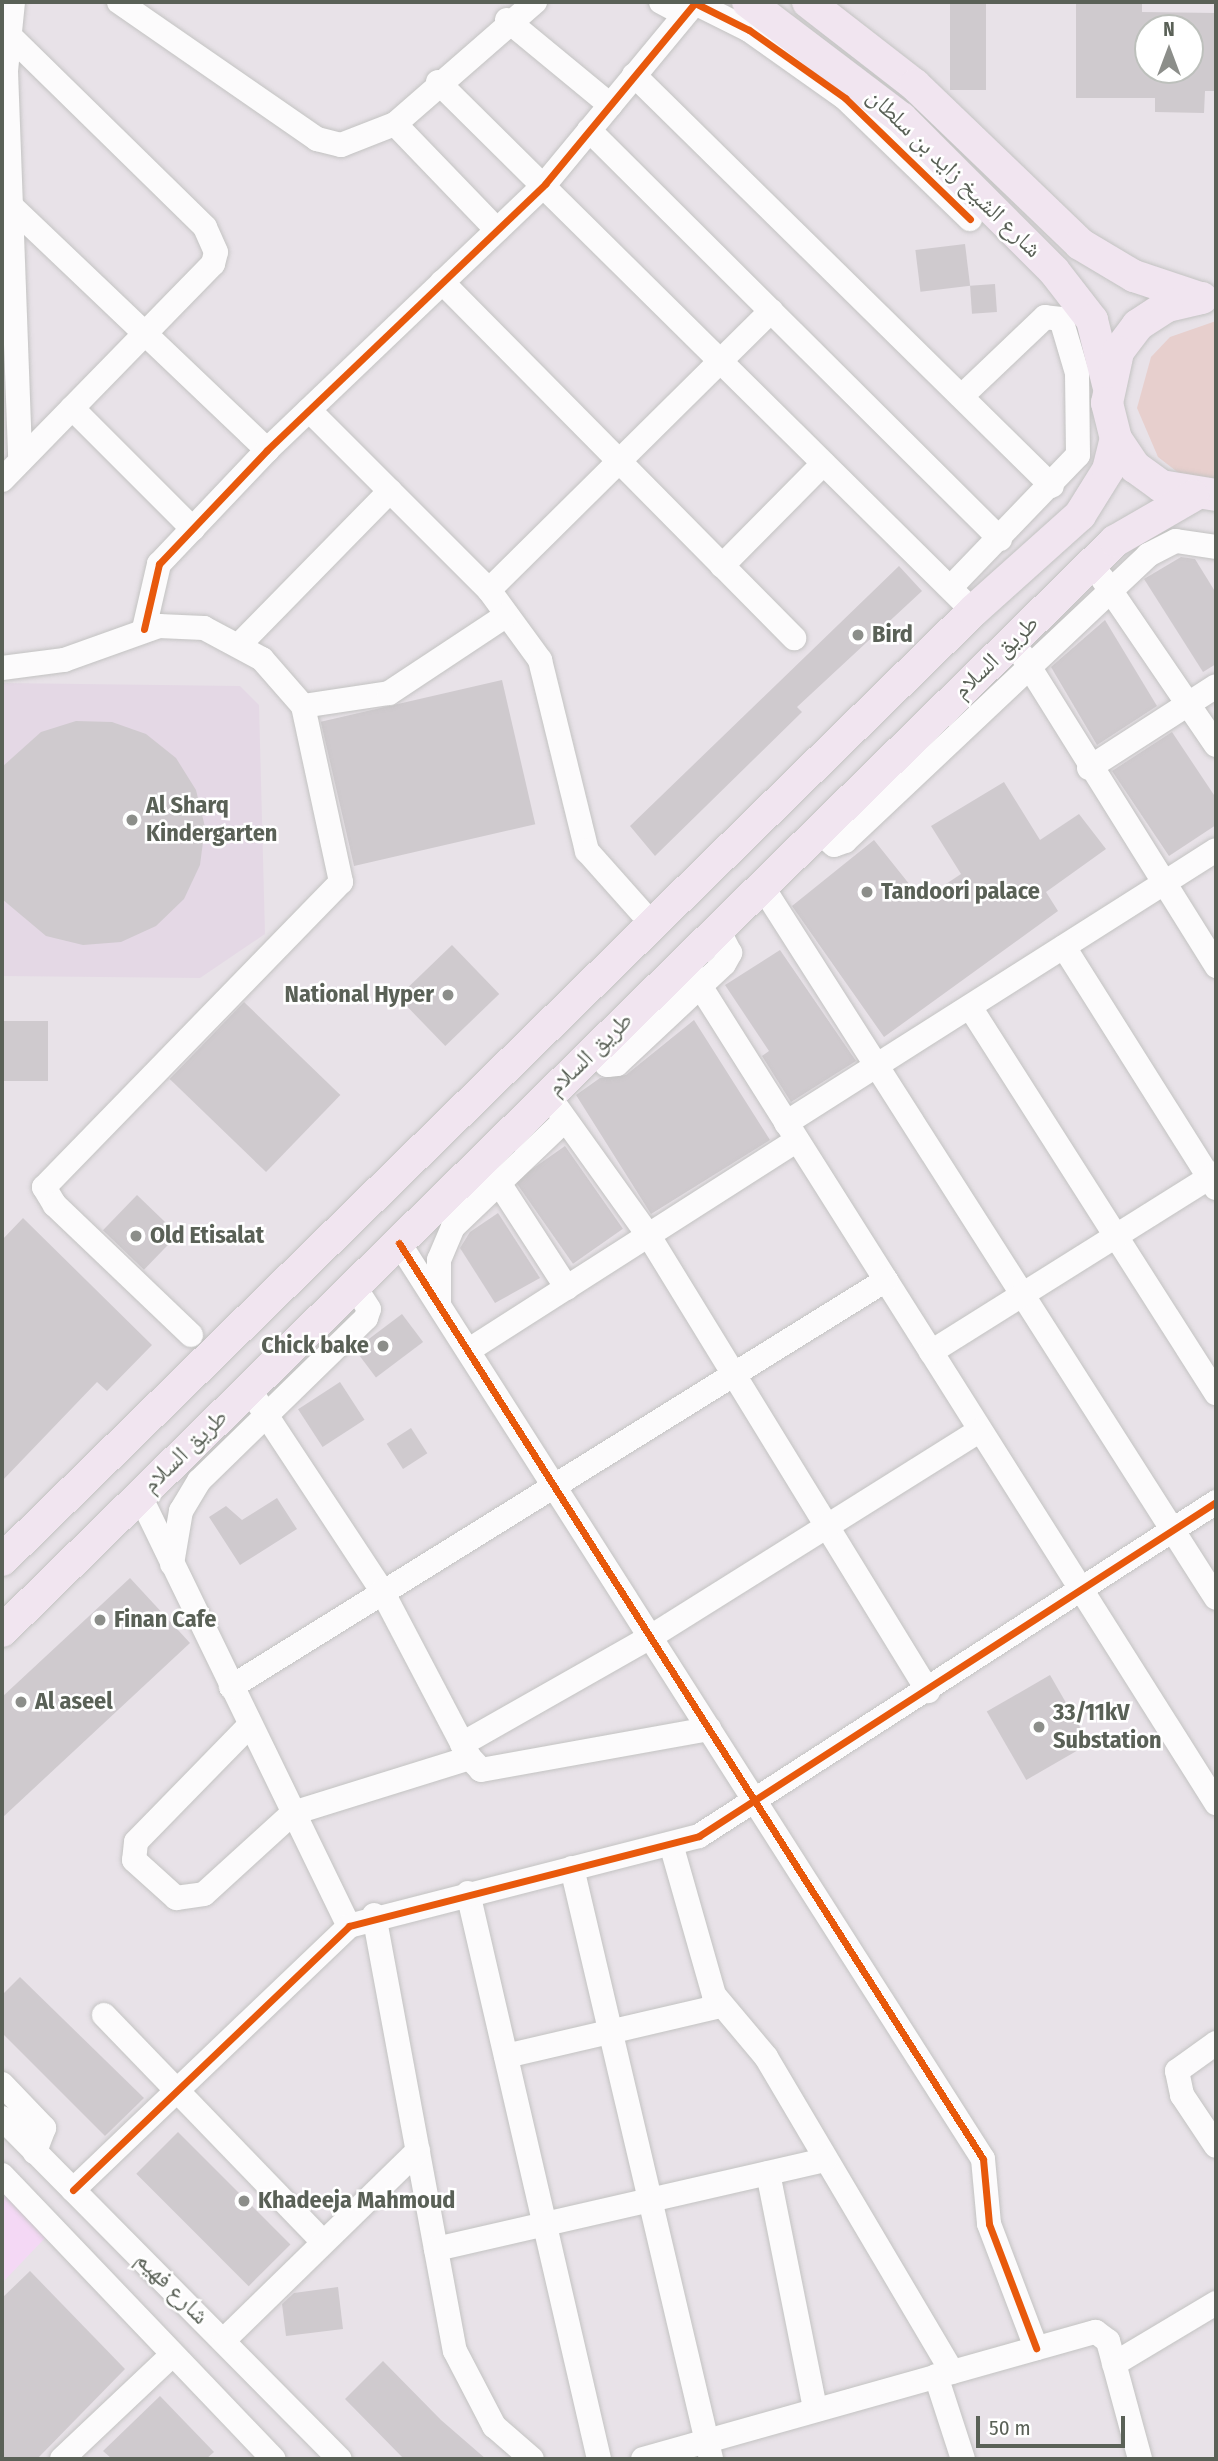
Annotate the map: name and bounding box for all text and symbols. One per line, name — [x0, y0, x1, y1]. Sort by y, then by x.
north arrow — [1134, 14, 1204, 84]
text: N — [1163, 18, 1175, 41]
street label: شارع الشيخ زايد بن سلطان — [861, 82, 1047, 264]
street label: طريق السلام — [947, 609, 1045, 705]
place label: Bird — [872, 621, 913, 649]
marker: Bird — [850, 627, 866, 643]
place label: Al Sharq Kindergarten — [146, 792, 277, 848]
marker: Al Sharq Kindergarten — [124, 812, 140, 828]
place label: Tandoori palace — [881, 878, 1040, 906]
marker: Tandoori palace — [859, 884, 875, 900]
place label: National Hyper — [285, 981, 434, 1009]
marker: National Hyper — [440, 987, 456, 1003]
street label: طريق السلام — [541, 1006, 639, 1102]
place label: Old Etisalat — [150, 1222, 264, 1250]
marker: Old Etisalat — [128, 1228, 144, 1244]
place label: Chick bake — [261, 1332, 369, 1360]
marker: Chick bake — [375, 1338, 391, 1354]
street label: طريق السلام — [136, 1403, 234, 1499]
place label: Finan Cafe — [114, 1606, 216, 1634]
marker: Finan Cafe — [92, 1612, 108, 1628]
place label: Al aseel — [35, 1688, 113, 1716]
marker: Al aseel — [13, 1694, 29, 1710]
place label: 33/11kV Substation — [1053, 1699, 1162, 1755]
marker: 33/11kV Substation — [1031, 1719, 1047, 1735]
place label: Khadeeja Mahmoud — [258, 2187, 455, 2215]
marker: Khadeeja Mahmoud — [236, 2193, 252, 2209]
street label: شارع فهيم — [129, 2245, 215, 2331]
scale bar — [980, 2402, 1129, 2446]
text: 50 m — [989, 2415, 1031, 2441]

